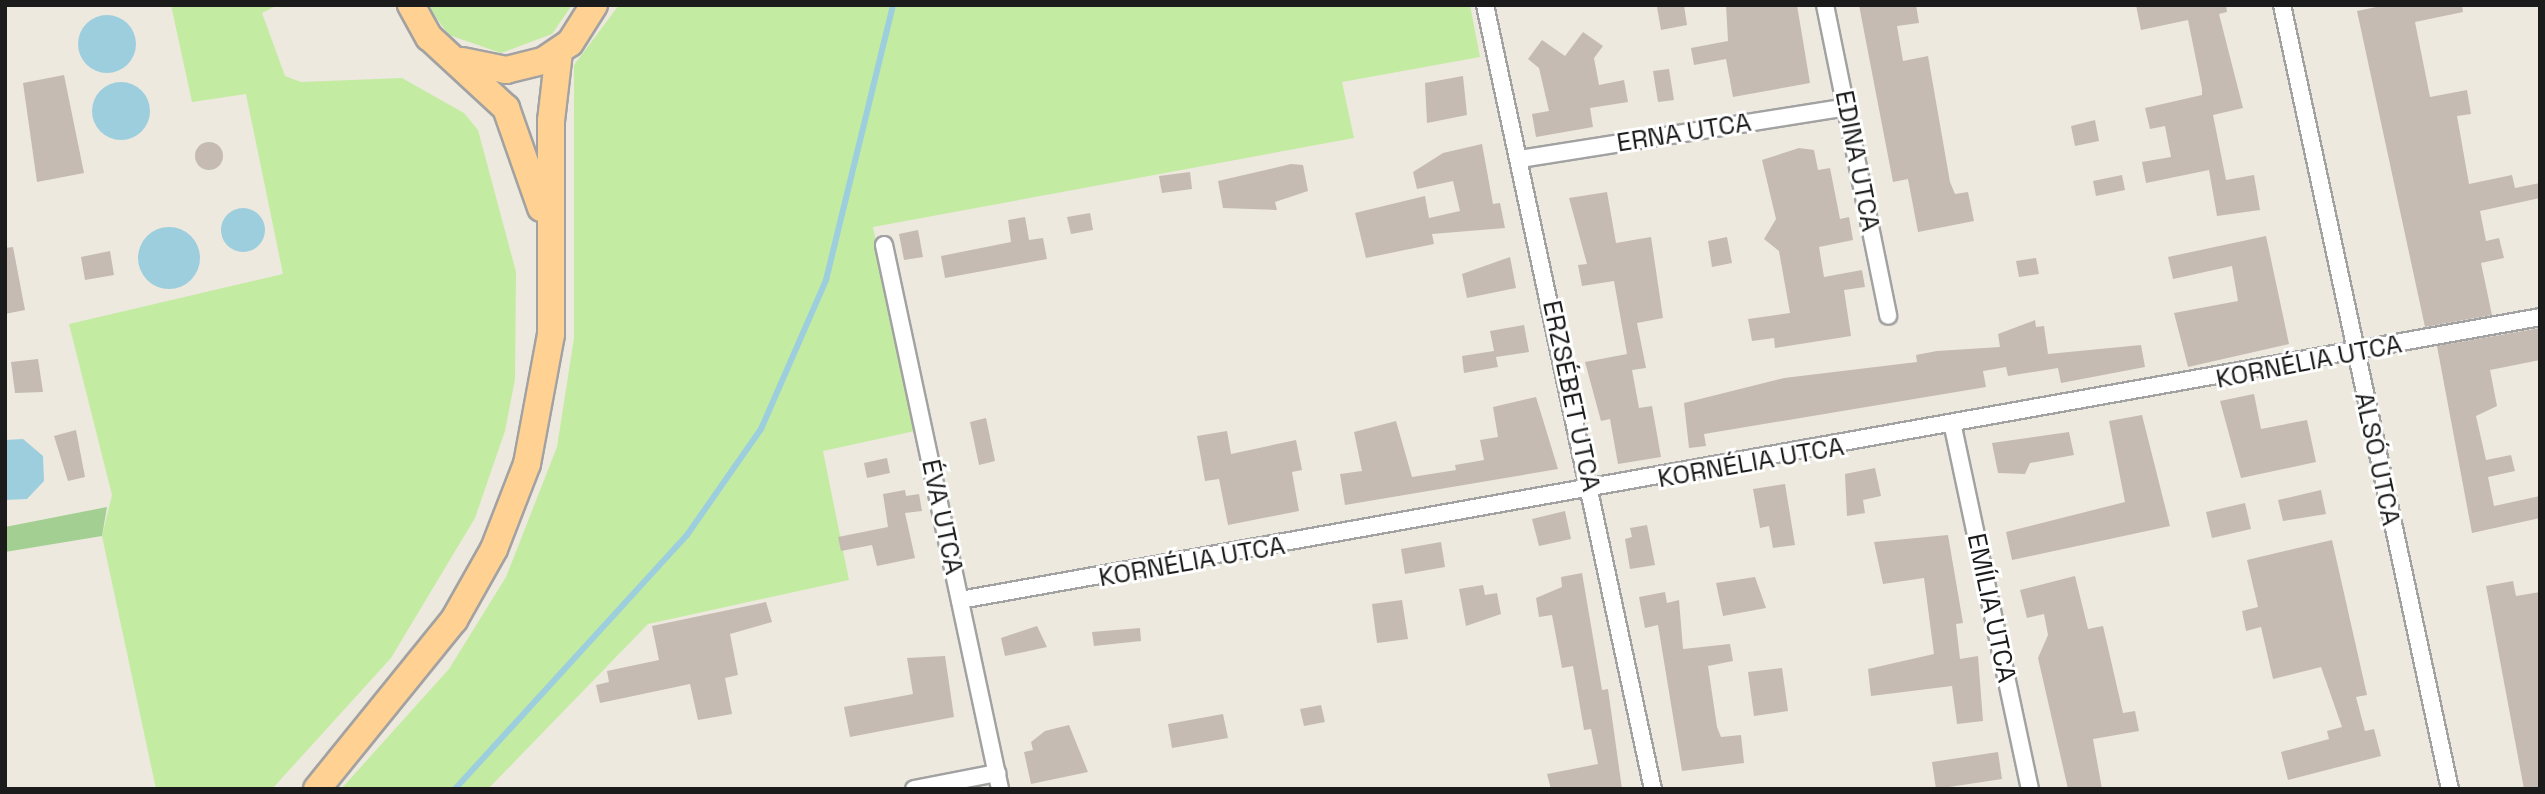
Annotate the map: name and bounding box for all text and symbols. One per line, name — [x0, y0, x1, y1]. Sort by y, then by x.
street label: EDINA UTCA — [1828, 88, 1886, 234]
street label: ERNA UTCA — [1614, 107, 1754, 159]
street label: ERZSÉBET UTCA — [1535, 297, 1607, 495]
street label: KORNÉLIA UTCA — [2213, 329, 2405, 395]
street label: ALSÓ UTCA — [2348, 390, 2406, 528]
street label: KORNÉLIA UTCA — [1655, 431, 1847, 495]
street label: ÉVA UTCA — [915, 456, 969, 578]
street label: KORNÉLIA UTCA — [1096, 530, 1288, 594]
street label: EMÍLIA UTCA — [1960, 531, 2022, 685]

